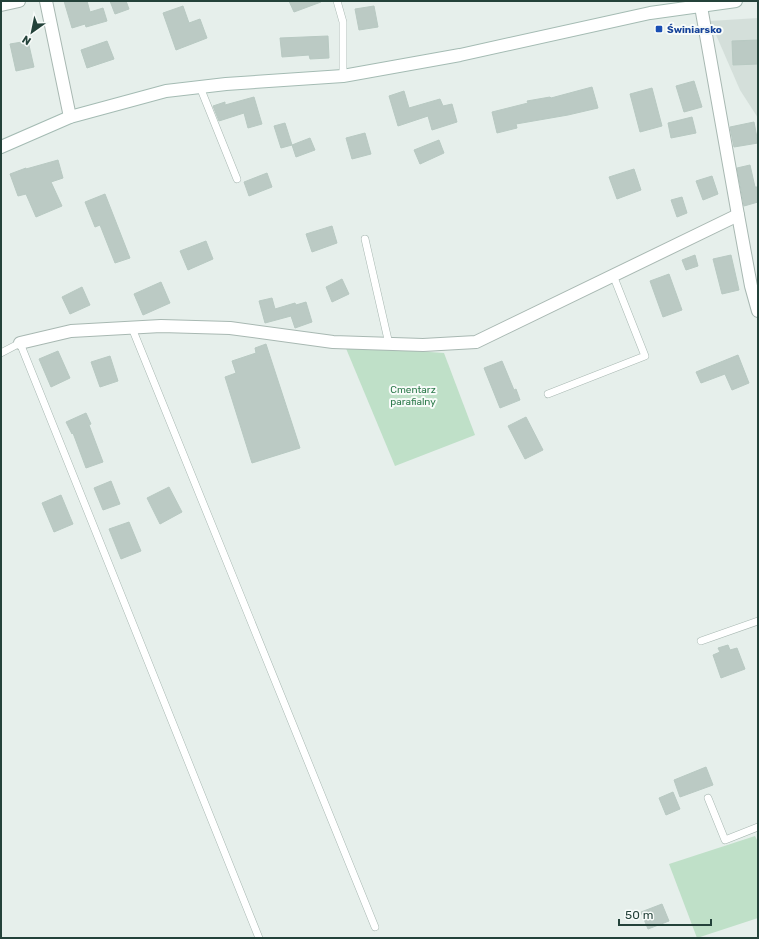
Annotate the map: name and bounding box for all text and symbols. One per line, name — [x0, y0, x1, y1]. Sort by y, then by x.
north arrow — [12, 12, 52, 52]
place label: Świniarsko — [667, 23, 722, 36]
marker: Świniarsko — [654, 24, 664, 34]
text: N — [20, 32, 34, 48]
park label: Cmentarz parafialny — [390, 384, 436, 408]
scale bar — [619, 901, 711, 927]
text: 50 m — [625, 908, 653, 922]

